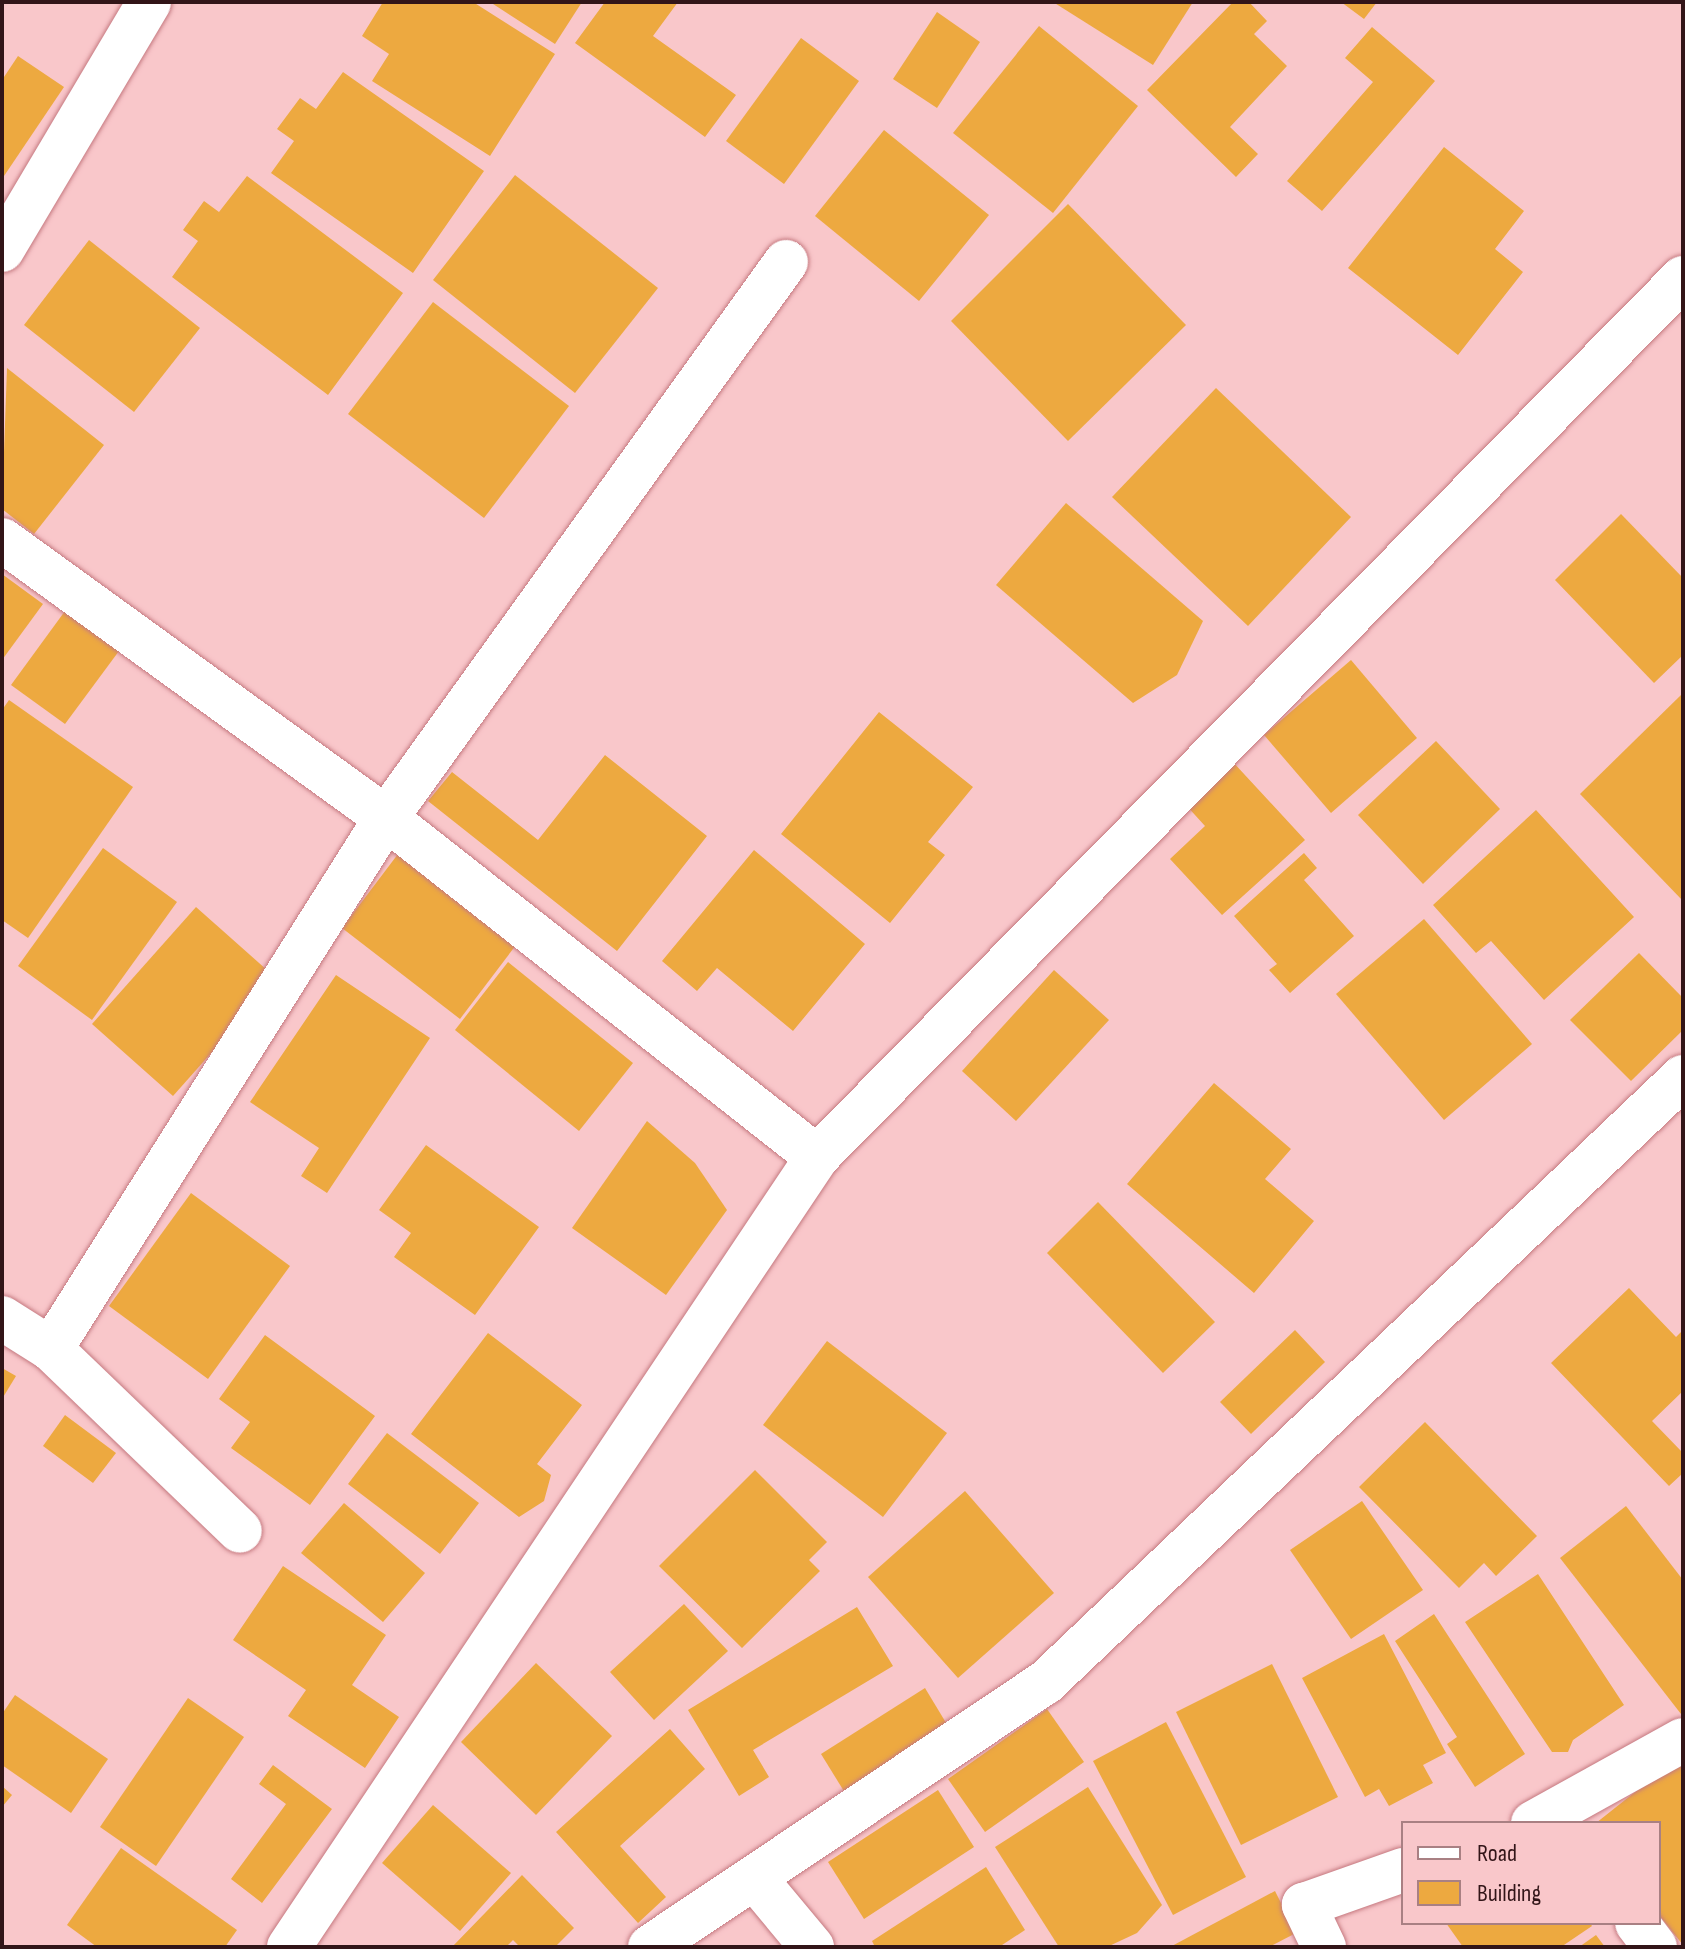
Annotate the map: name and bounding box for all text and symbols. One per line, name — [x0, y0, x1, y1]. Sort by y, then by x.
legend — [1401, 1821, 1661, 1925]
text: Road — [1477, 1839, 1517, 1868]
text: Building — [1477, 1879, 1541, 1908]

